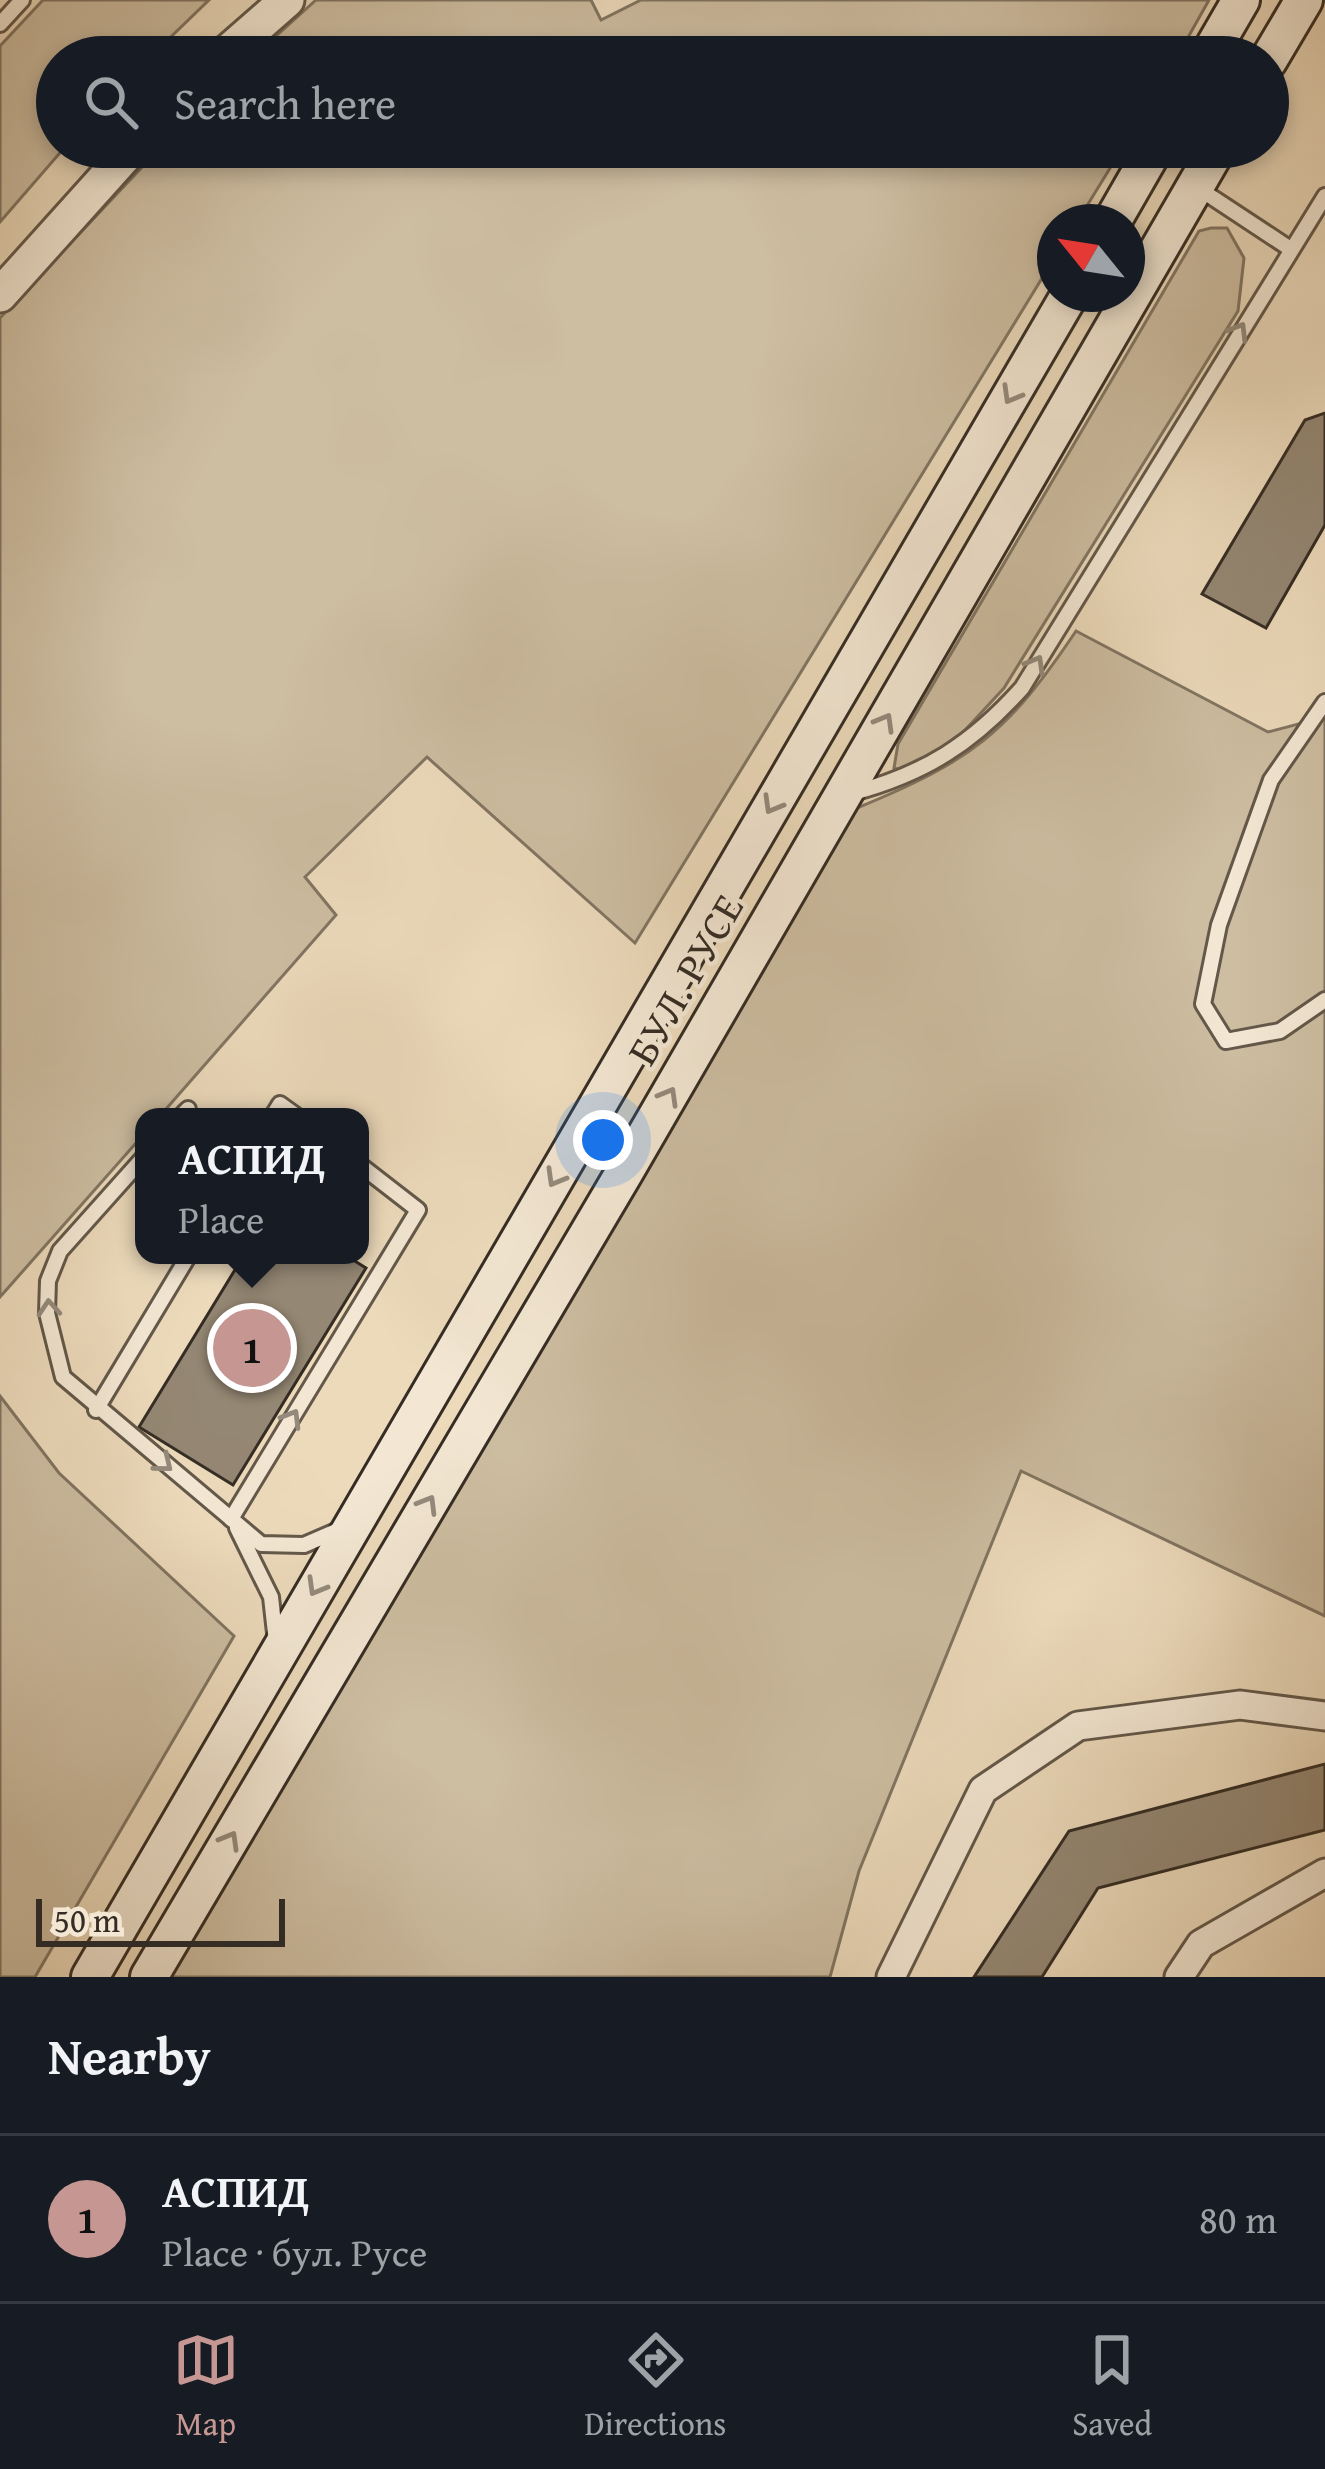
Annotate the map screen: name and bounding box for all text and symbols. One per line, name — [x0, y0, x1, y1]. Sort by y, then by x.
search box — [36, 36, 1289, 168]
icon: search — [78, 69, 144, 135]
text: Search here — [174, 70, 396, 135]
north arrow — [1037, 204, 1145, 312]
one-way arrow — [1224, 322, 1247, 344]
one-way arrow — [1002, 382, 1025, 404]
one-way arrow — [1022, 655, 1044, 677]
one-way arrow — [870, 713, 893, 735]
one-way arrow — [764, 792, 787, 813]
street label: БУЛ. РУСЕ — [611, 882, 757, 1076]
one-way arrow — [654, 1087, 677, 1109]
popup — [135, 1108, 369, 1264]
your location — [573, 1110, 633, 1170]
text: АСПИД — [178, 1125, 326, 1190]
one-way arrow — [546, 1165, 569, 1187]
text: Place — [178, 1190, 264, 1247]
one-way arrow — [37, 1298, 63, 1317]
pin: 1 — [213, 1303, 291, 1393]
one-way arrow — [278, 1410, 300, 1432]
one-way arrow — [150, 1450, 172, 1471]
one-way arrow — [413, 1495, 436, 1517]
one-way arrow — [308, 1574, 330, 1596]
one-way arrow — [215, 1831, 238, 1853]
scale bar — [36, 1893, 285, 1946]
text: 50 m — [54, 1896, 120, 1944]
text: Nearby — [48, 2018, 211, 2093]
text: АСПИД — [162, 2158, 310, 2223]
text: 1 — [77, 2190, 97, 2247]
text: 80 m — [1199, 2190, 1277, 2247]
text: Place · бул. Русе — [162, 2223, 427, 2280]
tab: Map — [173, 2327, 239, 2447]
tab: Directions — [585, 2327, 726, 2447]
tab: Saved — [1072, 2327, 1152, 2447]

